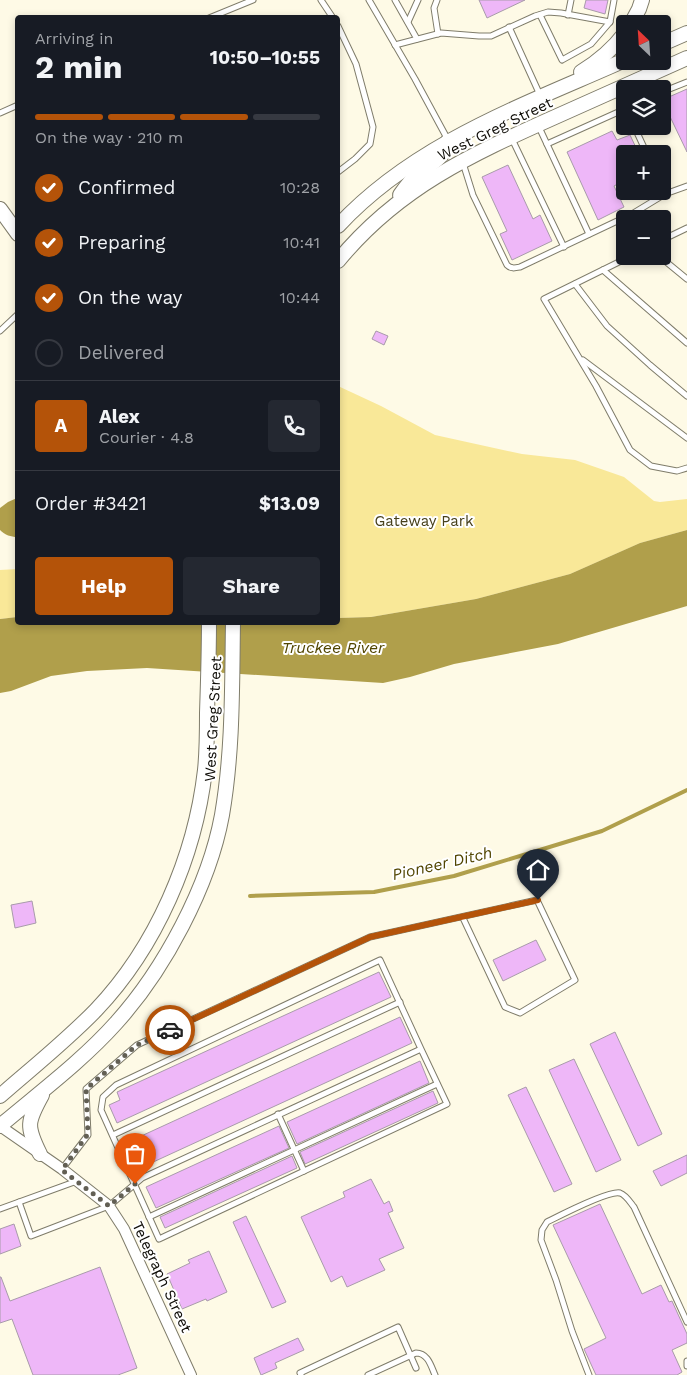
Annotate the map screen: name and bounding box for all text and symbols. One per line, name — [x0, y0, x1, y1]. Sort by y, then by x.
north arrow — [616, 15, 671, 70]
map controls — [616, 15, 671, 265]
text: Arriving in — [35, 29, 113, 48]
text: 10:50–10:55 — [210, 46, 320, 69]
text: 2 min — [35, 48, 123, 86]
button: layers — [616, 80, 671, 135]
street label: West Greg Street — [435, 93, 556, 165]
text: On the way · 210 m — [35, 128, 183, 147]
button: + — [616, 145, 671, 200]
icon: check — [35, 174, 63, 202]
text: Confirmed — [78, 176, 175, 199]
text: 10:28 — [280, 178, 320, 197]
button: − — [616, 210, 671, 265]
icon: check — [35, 229, 63, 257]
text: Preparing — [78, 231, 165, 254]
text: 10:41 — [283, 233, 320, 252]
icon: check — [35, 284, 63, 312]
text: On the way — [78, 286, 182, 309]
text: 10:44 — [280, 288, 320, 307]
text: Delivered — [78, 341, 165, 364]
button: phone — [268, 400, 320, 452]
text: Alex — [99, 405, 140, 428]
text: A — [55, 414, 67, 437]
text: Courier · 4.8 — [99, 428, 194, 447]
text: Order #3421 — [35, 492, 147, 515]
text: $13.09 — [259, 492, 320, 515]
park label: Gateway Park — [375, 512, 474, 530]
button: Help — [35, 557, 173, 615]
button: Share — [183, 557, 320, 615]
water label: Truckee River — [282, 638, 385, 657]
street label: West Greg Street — [201, 655, 225, 782]
water label: Pioneer Ditch — [390, 843, 494, 884]
pin — [517, 849, 559, 900]
icon: home — [524, 856, 552, 884]
courier — [145, 1005, 195, 1055]
icon: car — [156, 1016, 184, 1044]
pin — [114, 1133, 156, 1184]
icon: bag — [121, 1140, 149, 1168]
street label: Telegraph Street — [128, 1219, 196, 1336]

